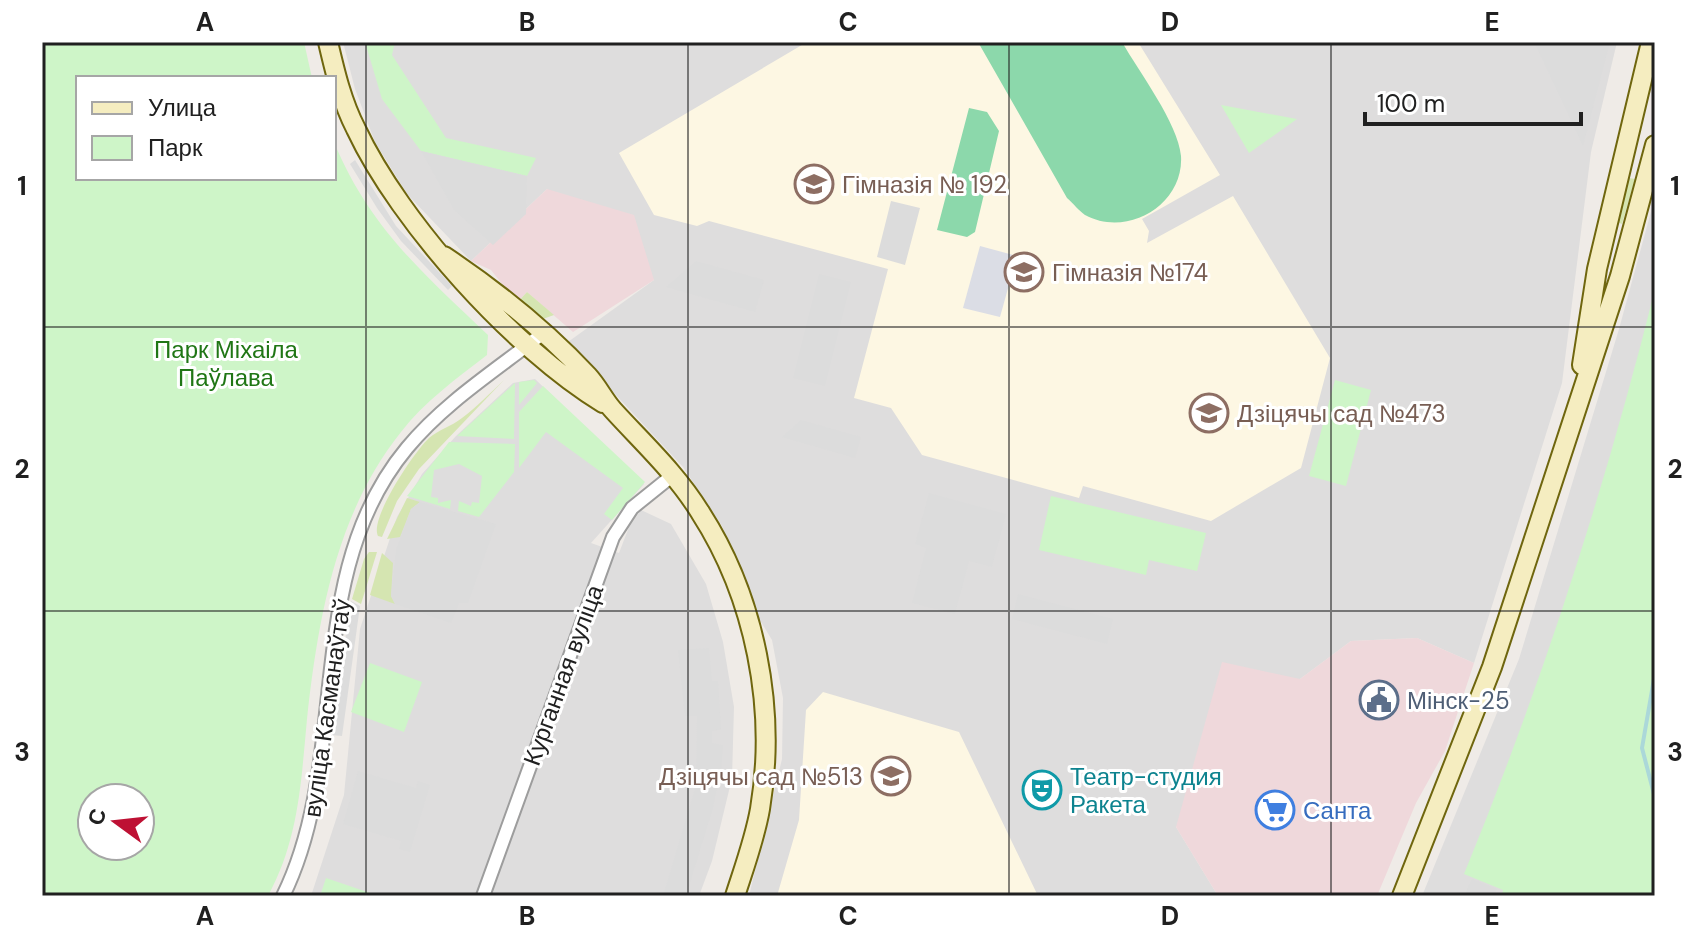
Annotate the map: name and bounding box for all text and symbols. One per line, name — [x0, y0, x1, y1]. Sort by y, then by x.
text: A — [196, 5, 214, 39]
text: B — [519, 5, 535, 39]
text: C — [838, 5, 858, 39]
text: D — [1161, 5, 1179, 39]
text: E — [1484, 5, 1500, 39]
legend — [76, 76, 336, 180]
scale bar — [1365, 76, 1581, 126]
text: 100 m — [1377, 88, 1445, 119]
text: Улица — [148, 92, 217, 123]
text: Парк — [148, 132, 203, 163]
school or university icon: Гімназія № 192 — [793, 163, 835, 205]
text: 1 — [17, 169, 27, 203]
place label: Гімназія № 192 — [842, 169, 1007, 200]
text: 1 — [1670, 169, 1680, 203]
school or university icon: Гімназія №174 — [1003, 251, 1045, 293]
place label: Гімназія №174 — [1052, 257, 1208, 288]
park label: Парк Міхаіла Паўлава — [154, 334, 299, 393]
school or university icon: Дзіцячы сад №473 — [1188, 392, 1230, 434]
place label: Дзіцячы сад №473 — [1237, 398, 1446, 429]
text: 2 — [14, 452, 30, 486]
text: 2 — [1667, 452, 1683, 486]
street label: Курганная вуліца — [516, 580, 610, 770]
street label: вуліца Касманаўтаў — [296, 597, 358, 819]
public building icon: Мінск-25 — [1358, 679, 1400, 721]
place label: Мінск-25 — [1407, 685, 1510, 716]
text: 3 — [14, 735, 30, 769]
text: 3 — [1667, 735, 1683, 769]
school or university icon: Дзіцячы сад №513 — [870, 755, 912, 797]
place label: Дзіцячы сад №513 — [659, 761, 863, 792]
place label: Театр-студия Ракета — [1070, 761, 1222, 820]
theatre icon: Театр-студия Ракета — [1021, 769, 1063, 811]
north arrow — [76, 782, 156, 862]
supermarket icon: Санта — [1254, 789, 1296, 831]
place label: Санта — [1303, 795, 1372, 826]
text: С — [81, 805, 113, 828]
text: A — [196, 899, 214, 933]
text: B — [519, 899, 535, 933]
text: C — [838, 899, 858, 933]
text: D — [1161, 899, 1179, 933]
text: E — [1484, 899, 1500, 933]

